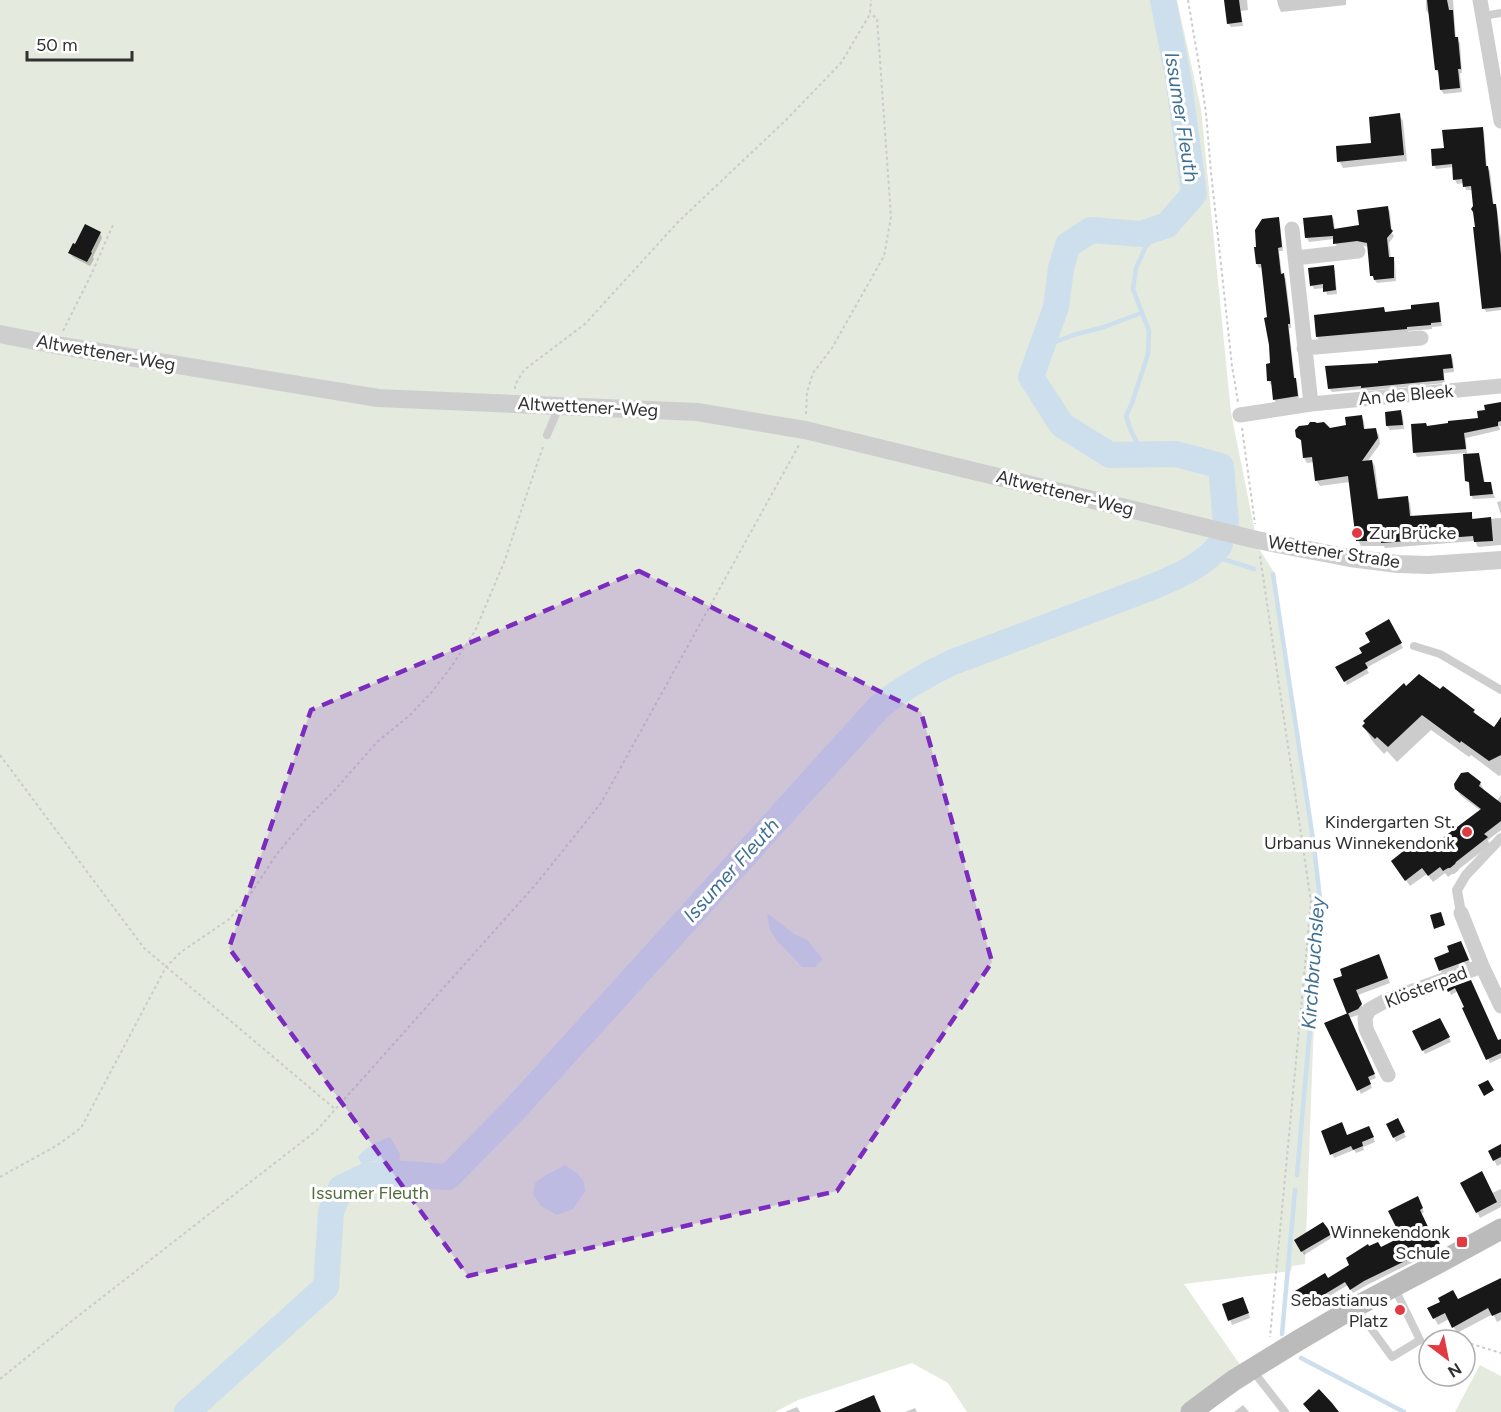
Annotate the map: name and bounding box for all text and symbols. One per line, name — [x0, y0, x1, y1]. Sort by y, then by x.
scale bar — [27, 24, 132, 62]
text: 50 m — [36, 34, 78, 56]
water label: Issumer Fleuth — [1160, 50, 1204, 184]
street label: Altwettener-Weg — [35, 330, 177, 376]
street label: An de Bleek — [1358, 380, 1454, 410]
street label: Altwettener-Weg — [517, 392, 659, 422]
street label: Altwettener-Weg — [994, 465, 1136, 521]
place label: Zur Brücke — [1369, 522, 1457, 544]
marker: Zur Brücke — [1350, 526, 1364, 540]
street label: Wettener Straße — [1266, 531, 1402, 573]
place label: Kindergarten St. Urbanus Winnekendonk — [1264, 811, 1455, 854]
water label: Issumer Fleuth — [678, 813, 784, 927]
marker: Kindergarten St. Urbanus Winnekendonk — [1460, 825, 1474, 839]
water label: Kirchbruchsley — [1296, 894, 1330, 1030]
street label: Klösterpad — [1382, 961, 1470, 1013]
park label: Issumer Fleuth — [311, 1182, 429, 1204]
place label: Winnekendonk Schule — [1330, 1221, 1450, 1264]
marker: Winnekendonk Schule — [1455, 1235, 1469, 1249]
place label: Sebastianus Platz — [1290, 1289, 1388, 1332]
marker: Sebastianus Platz — [1393, 1303, 1407, 1317]
north arrow — [1417, 1328, 1477, 1388]
text: N — [1444, 1359, 1465, 1382]

